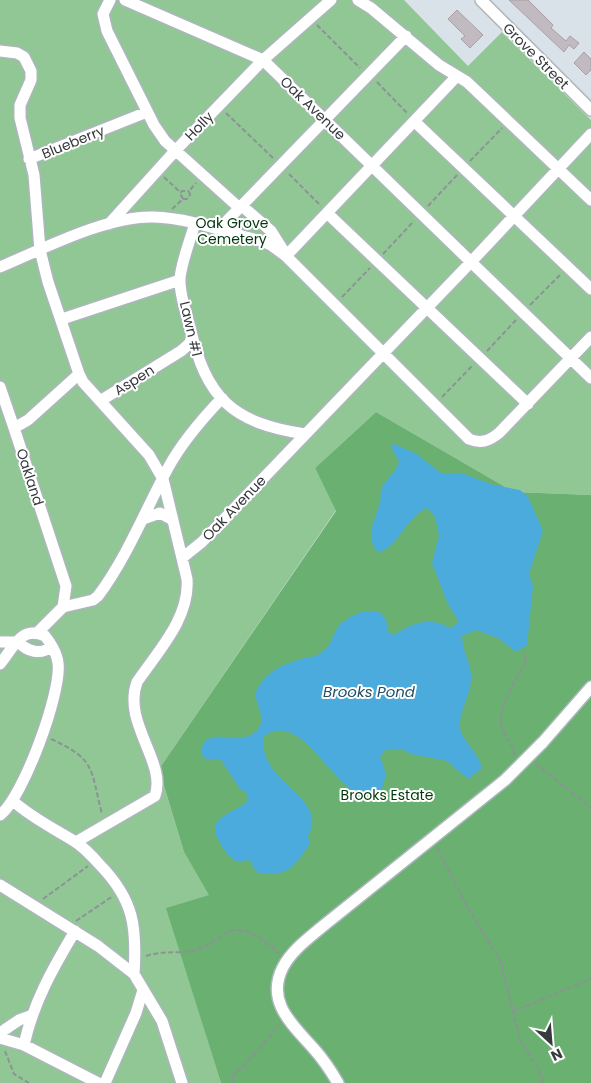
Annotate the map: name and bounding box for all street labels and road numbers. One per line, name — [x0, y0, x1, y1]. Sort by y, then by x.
street label: Grove Street — [498, 18, 574, 94]
street label: Oak Avenue — [276, 72, 350, 145]
street label: Holly — [180, 107, 218, 145]
street label: Blueberry — [39, 120, 108, 164]
street label: Lawn #1 — [175, 299, 207, 359]
street label: Aspen — [110, 360, 158, 400]
street label: Oakland — [11, 446, 49, 508]
street label: Oak Avenue — [198, 471, 271, 545]

